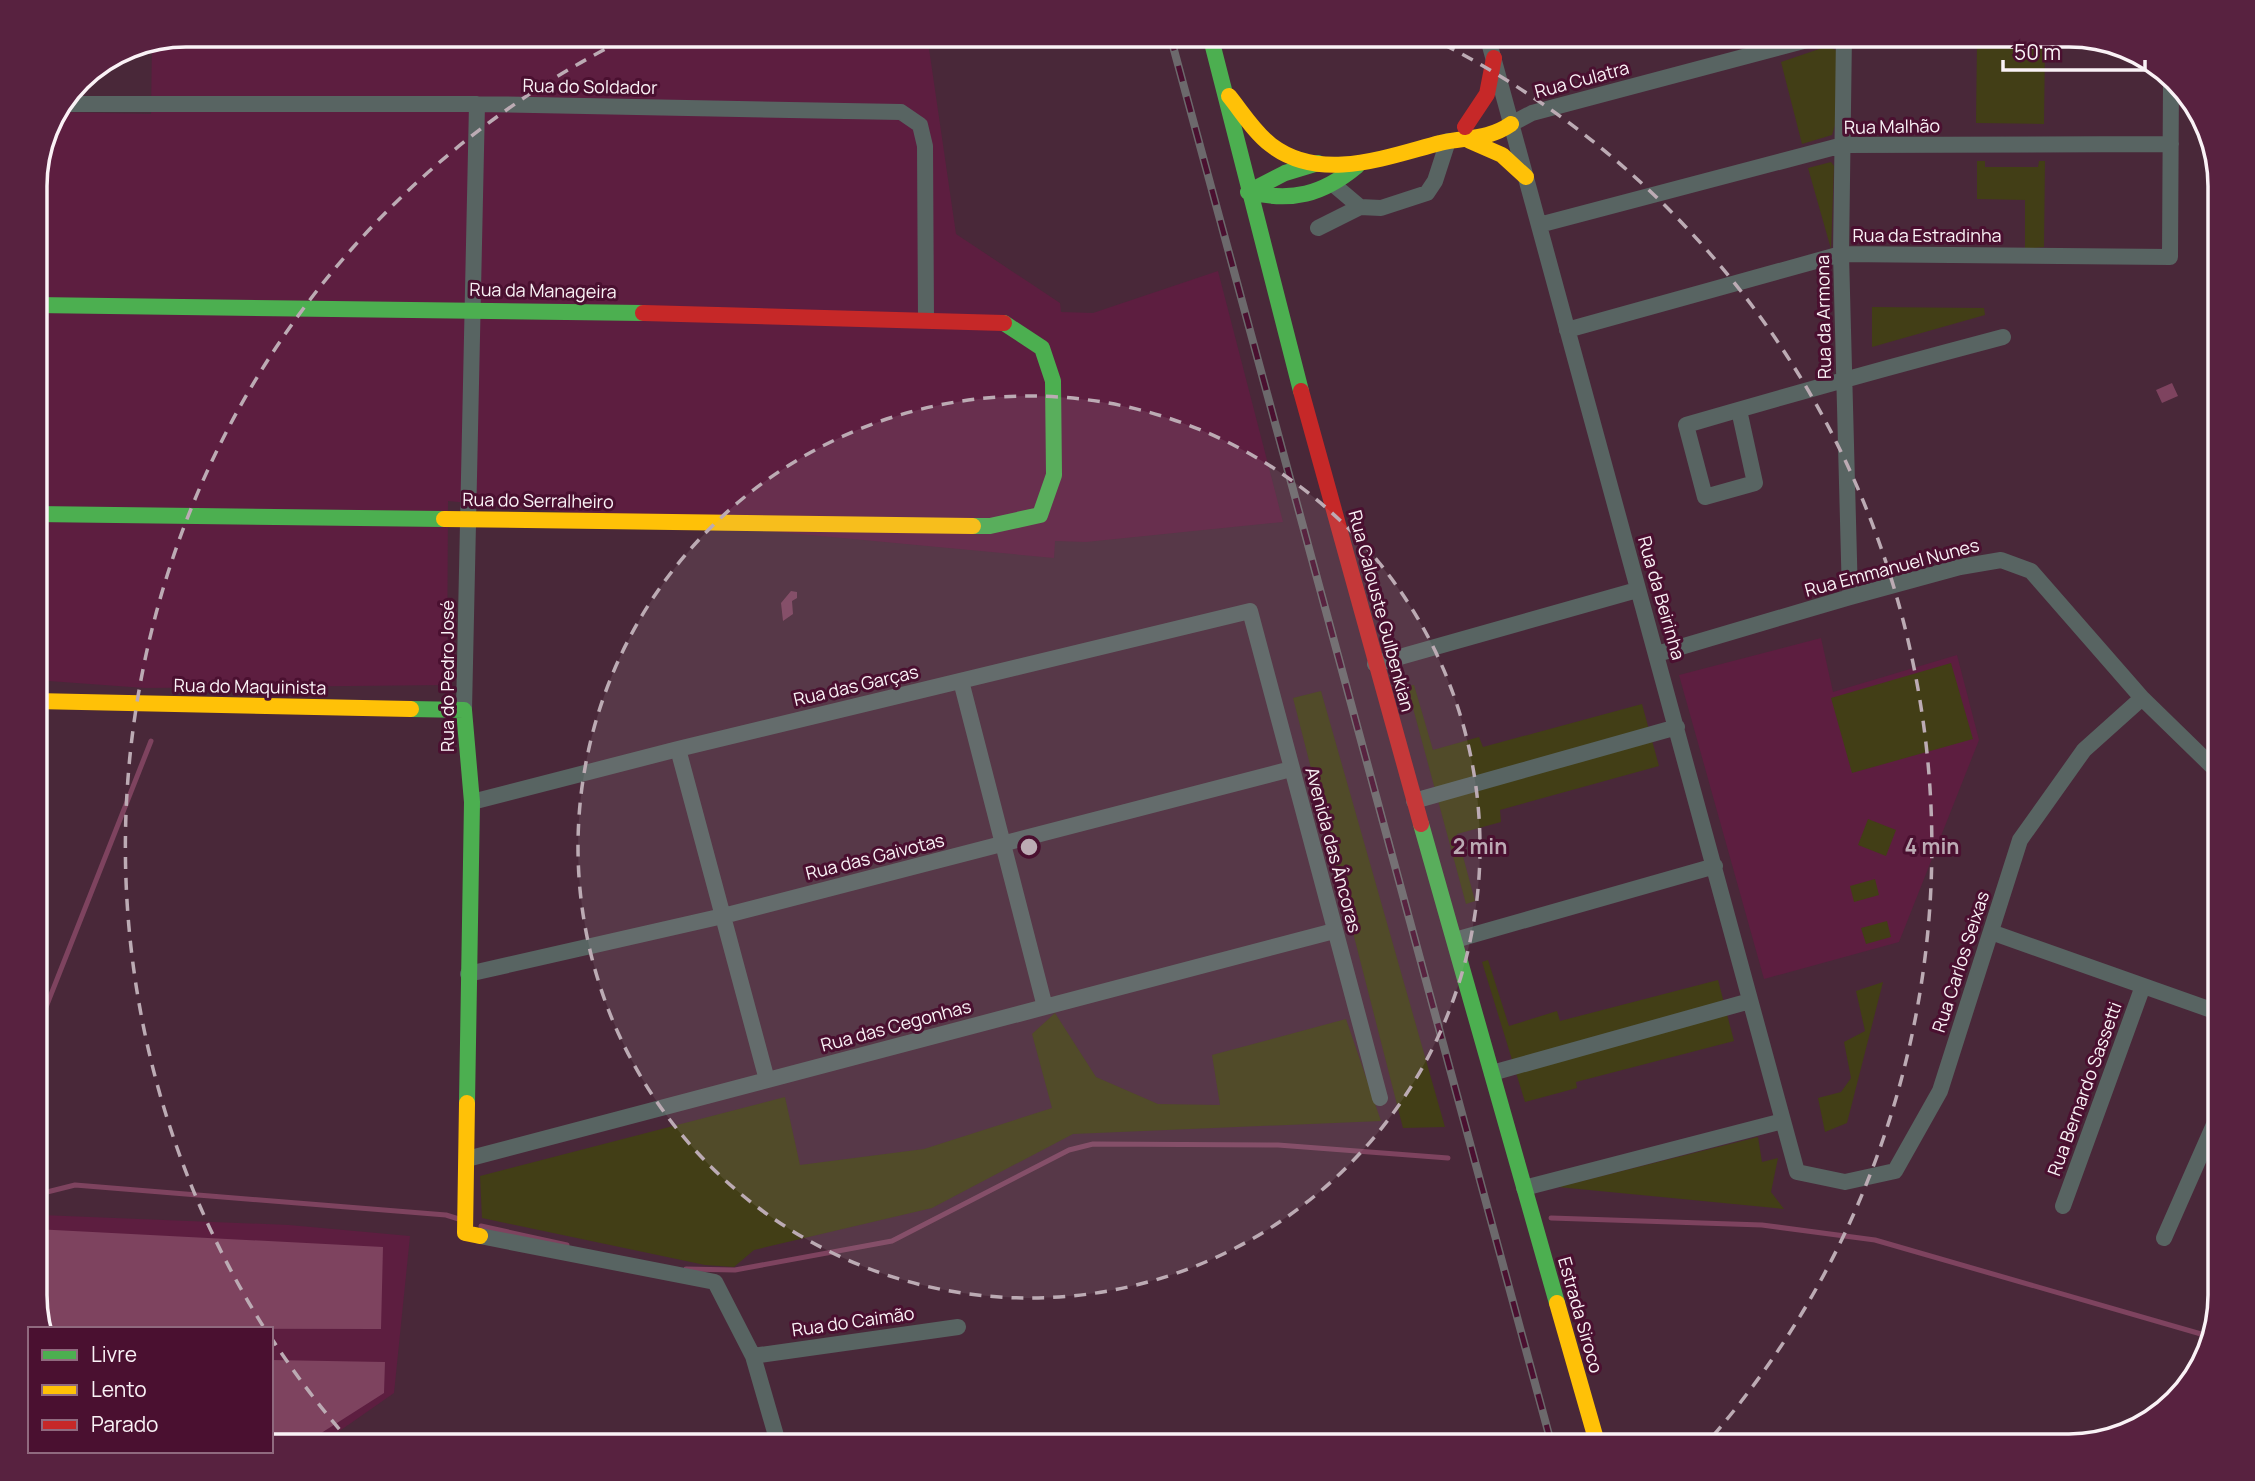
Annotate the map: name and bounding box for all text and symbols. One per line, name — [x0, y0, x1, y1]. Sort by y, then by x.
scale bar — [2003, 28, 2145, 72]
text: 50 m — [2014, 38, 2061, 66]
street label: Rua Culatra — [1532, 55, 1632, 103]
street label: Rua do Soldador — [522, 73, 658, 99]
street label: Rua Malhão — [1844, 113, 1940, 139]
street label: Rua da Estradinha — [1852, 223, 2002, 247]
street label: Rua da Armona — [1810, 255, 1836, 379]
street label: Rua da Manageira — [469, 277, 617, 303]
street label: Rua do Serralheiro — [462, 487, 614, 513]
street label: Rua Calouste Gulbenkian — [1344, 507, 1420, 714]
street label: Rua Emmanuel Nunes — [1802, 532, 1982, 602]
street label: Rua da Beirinha — [1633, 533, 1691, 662]
street label: Rua do Pedro José — [435, 600, 459, 752]
street label: Rua das Garças — [791, 659, 921, 711]
street label: Rua do Maquinista — [173, 673, 327, 699]
street label: Avenida das Âncoras — [1300, 764, 1368, 935]
street label: Rua das Gaivotas — [803, 827, 947, 885]
text: 2 min — [1453, 832, 1507, 860]
text: 4 min — [1905, 832, 1959, 860]
centre of rings — [1017, 835, 1041, 859]
street label: Rua Carlos Seixas — [1926, 888, 1994, 1035]
street label: Rua das Cegonhas — [818, 993, 974, 1057]
street label: Rua Bernardo Sassetti — [2041, 998, 2127, 1179]
street label: Estrada Siroco — [1553, 1254, 1609, 1376]
street label: Rua do Caimão — [790, 1301, 916, 1341]
legend — [28, 1327, 273, 1453]
text: Livre — [91, 1340, 137, 1368]
text: Lento — [91, 1375, 147, 1403]
text: Parado — [91, 1410, 159, 1438]

